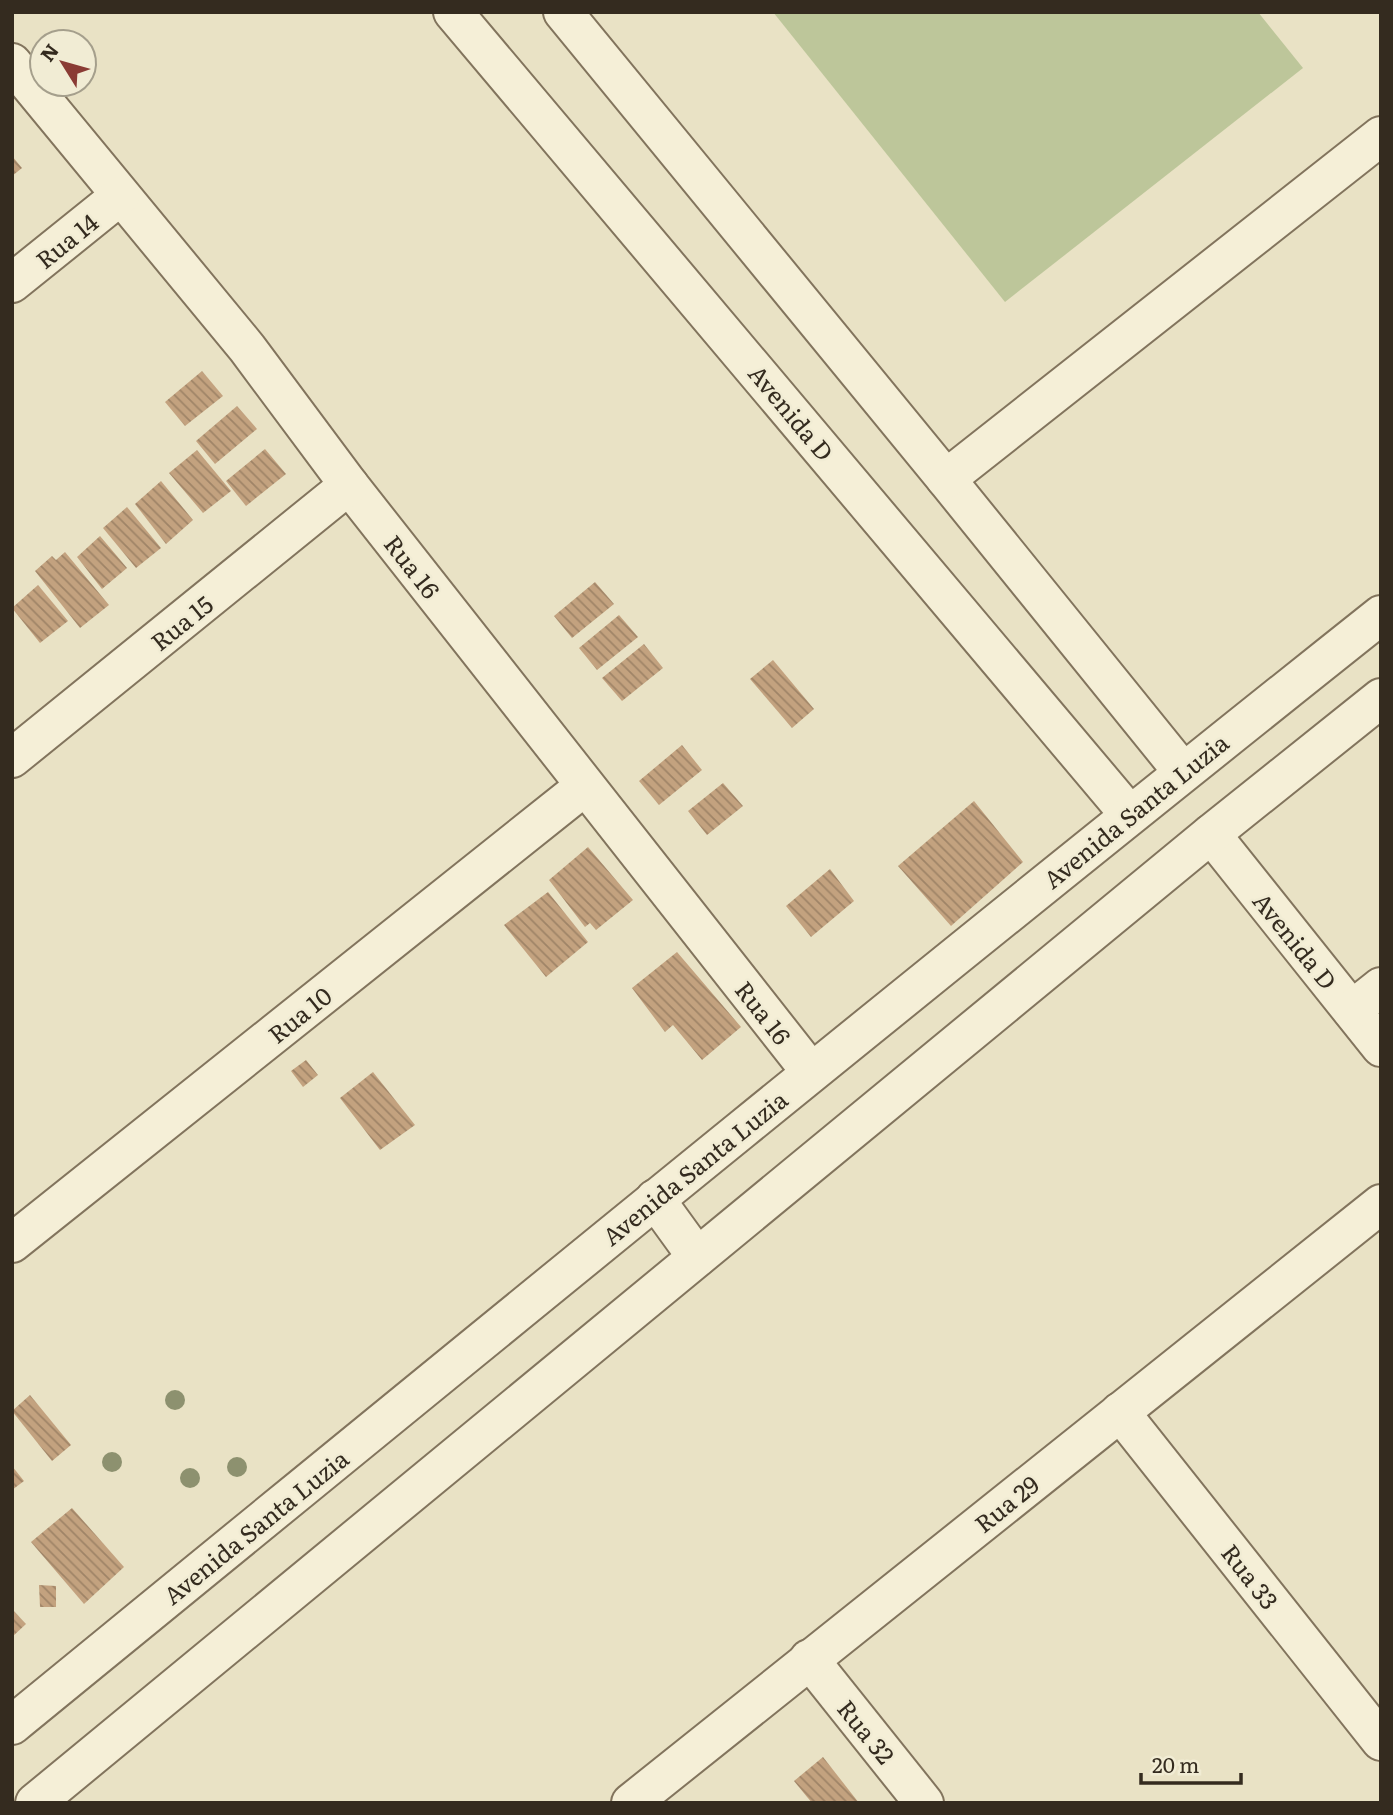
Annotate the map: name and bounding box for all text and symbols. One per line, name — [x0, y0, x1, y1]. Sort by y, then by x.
north arrow — [28, 28, 98, 98]
text: N — [33, 37, 65, 67]
street label: Rua 14 — [27, 204, 105, 276]
street label: Avenida D — [741, 356, 843, 468]
street label: Rua 16 — [377, 527, 449, 605]
street label: Rua 15 — [142, 586, 220, 658]
street label: Avenida Santa Luzia — [1035, 724, 1235, 896]
street label: Avenida D — [1246, 884, 1346, 996]
street label: Rua 16 — [728, 973, 800, 1051]
street label: Rua 10 — [260, 977, 338, 1051]
street label: Avenida Santa Luzia — [594, 1081, 794, 1253]
street label: Avenida Santa Luzia — [155, 1440, 355, 1612]
street label: Rua 29 — [966, 1466, 1046, 1540]
street label: Rua 33 — [1214, 1536, 1288, 1616]
street label: Rua 32 — [830, 1691, 904, 1771]
scale bar — [1141, 1742, 1241, 1786]
text: 20 m — [1152, 1748, 1199, 1779]

